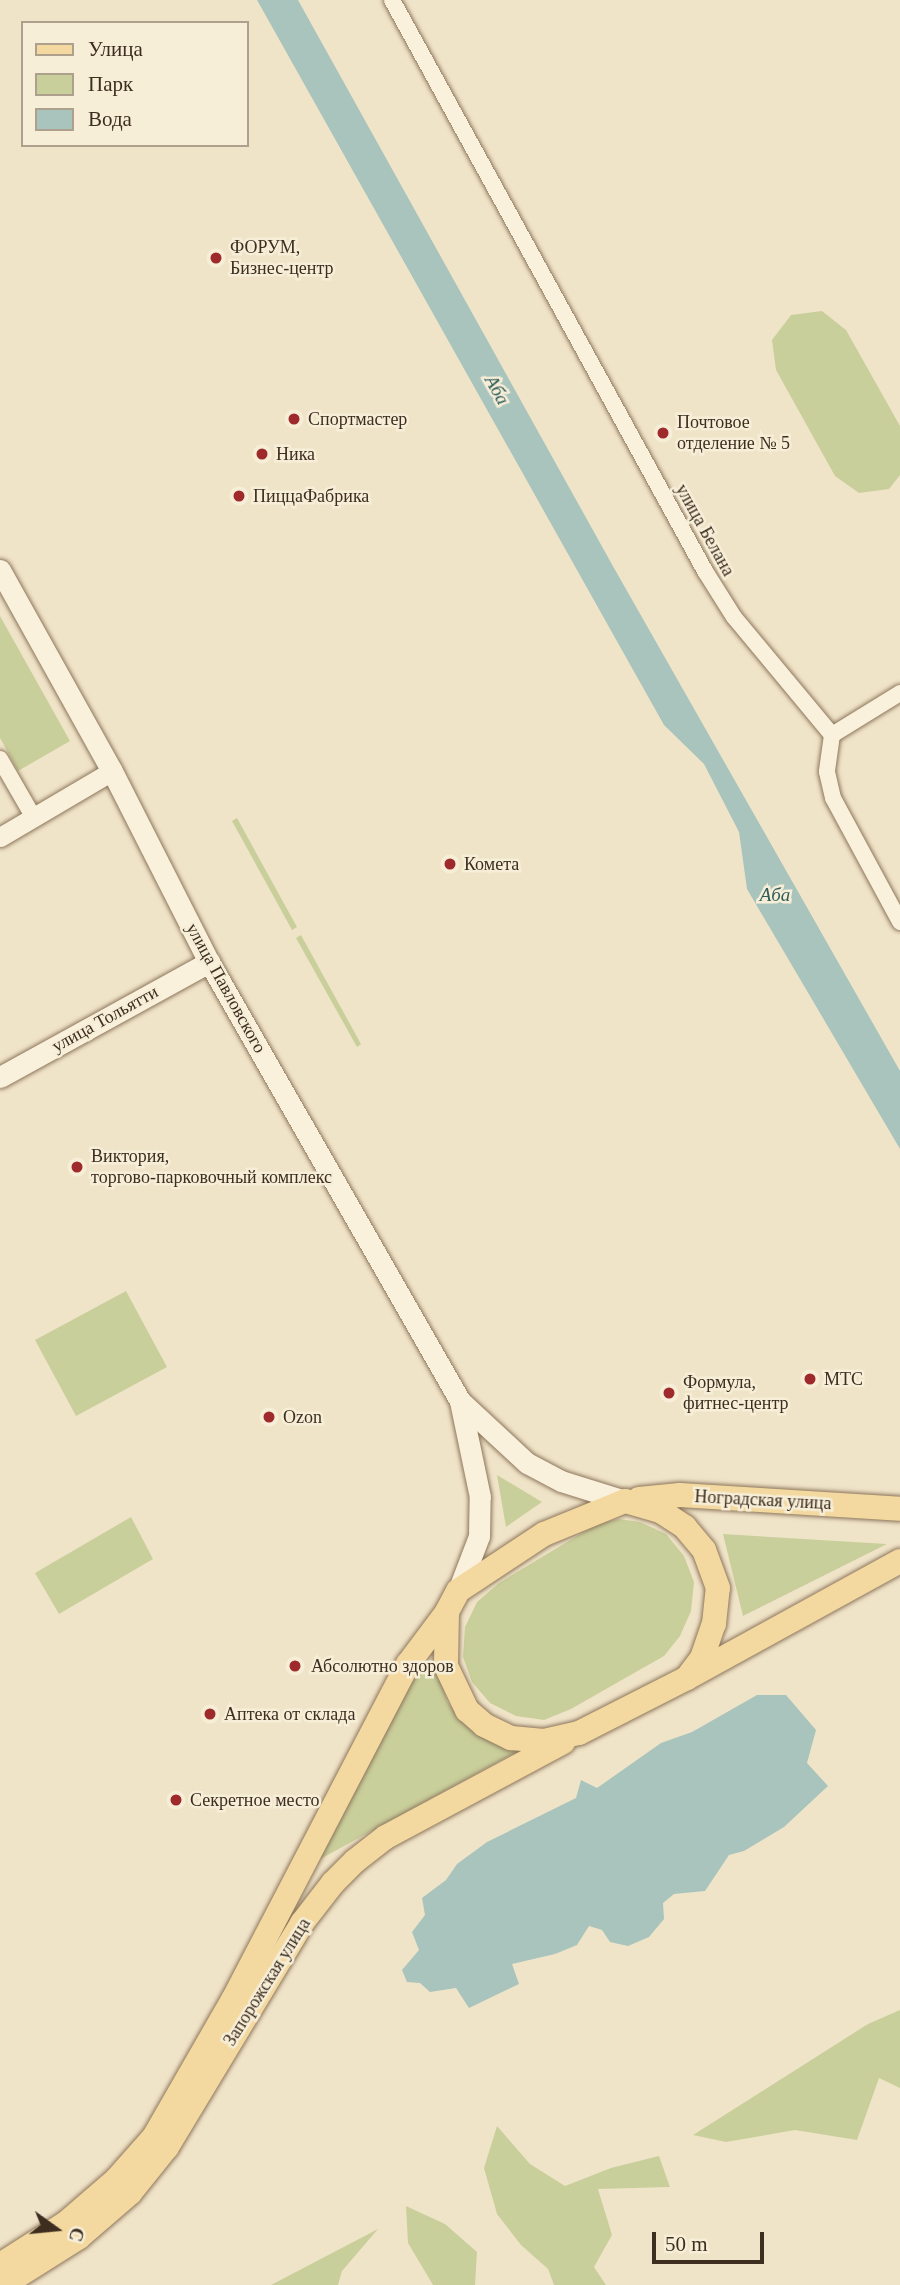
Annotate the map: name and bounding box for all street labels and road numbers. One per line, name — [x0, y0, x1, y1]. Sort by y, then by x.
street label: улица Белана — [671, 480, 739, 580]
street label: улица Павловского — [181, 919, 271, 1057]
street label: улица Тольятти — [48, 981, 162, 1057]
street label: Ноградская улица — [694, 1486, 832, 1514]
street label: Запорожская улица — [219, 1914, 315, 2050]

